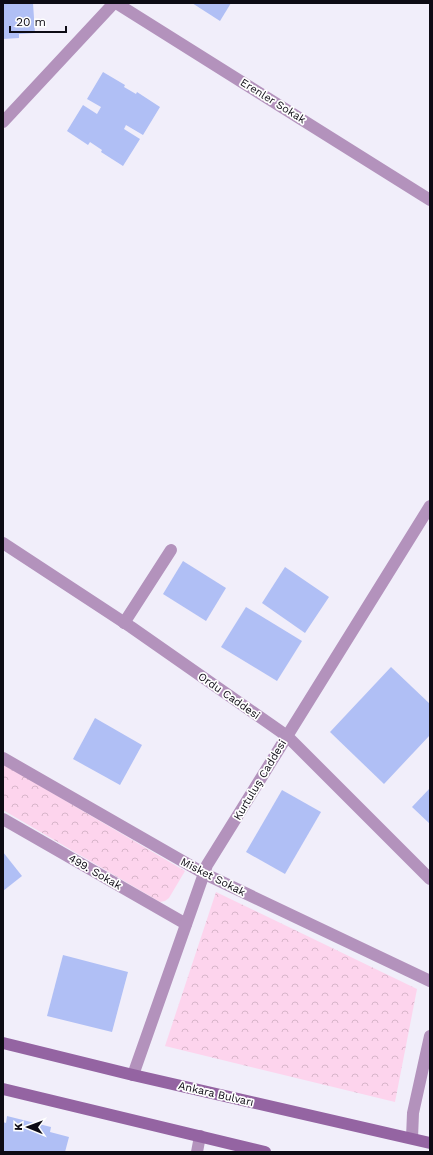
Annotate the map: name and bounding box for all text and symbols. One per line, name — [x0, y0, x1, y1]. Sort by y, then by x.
scale bar — [10, 8, 66, 34]
text: 20 m — [16, 15, 46, 29]
street label: Erenler Sokak — [238, 76, 308, 126]
street label: Ordu Caddesi — [196, 670, 263, 722]
street label: Kurtuluş Caddesi — [231, 737, 289, 823]
street label: 499. Sokak — [66, 852, 124, 892]
street label: Misket Sokak — [178, 855, 248, 899]
street label: Ankara Bulvarı — [177, 1079, 255, 1109]
north arrow — [8, 1107, 48, 1147]
text: K — [12, 1123, 25, 1131]

